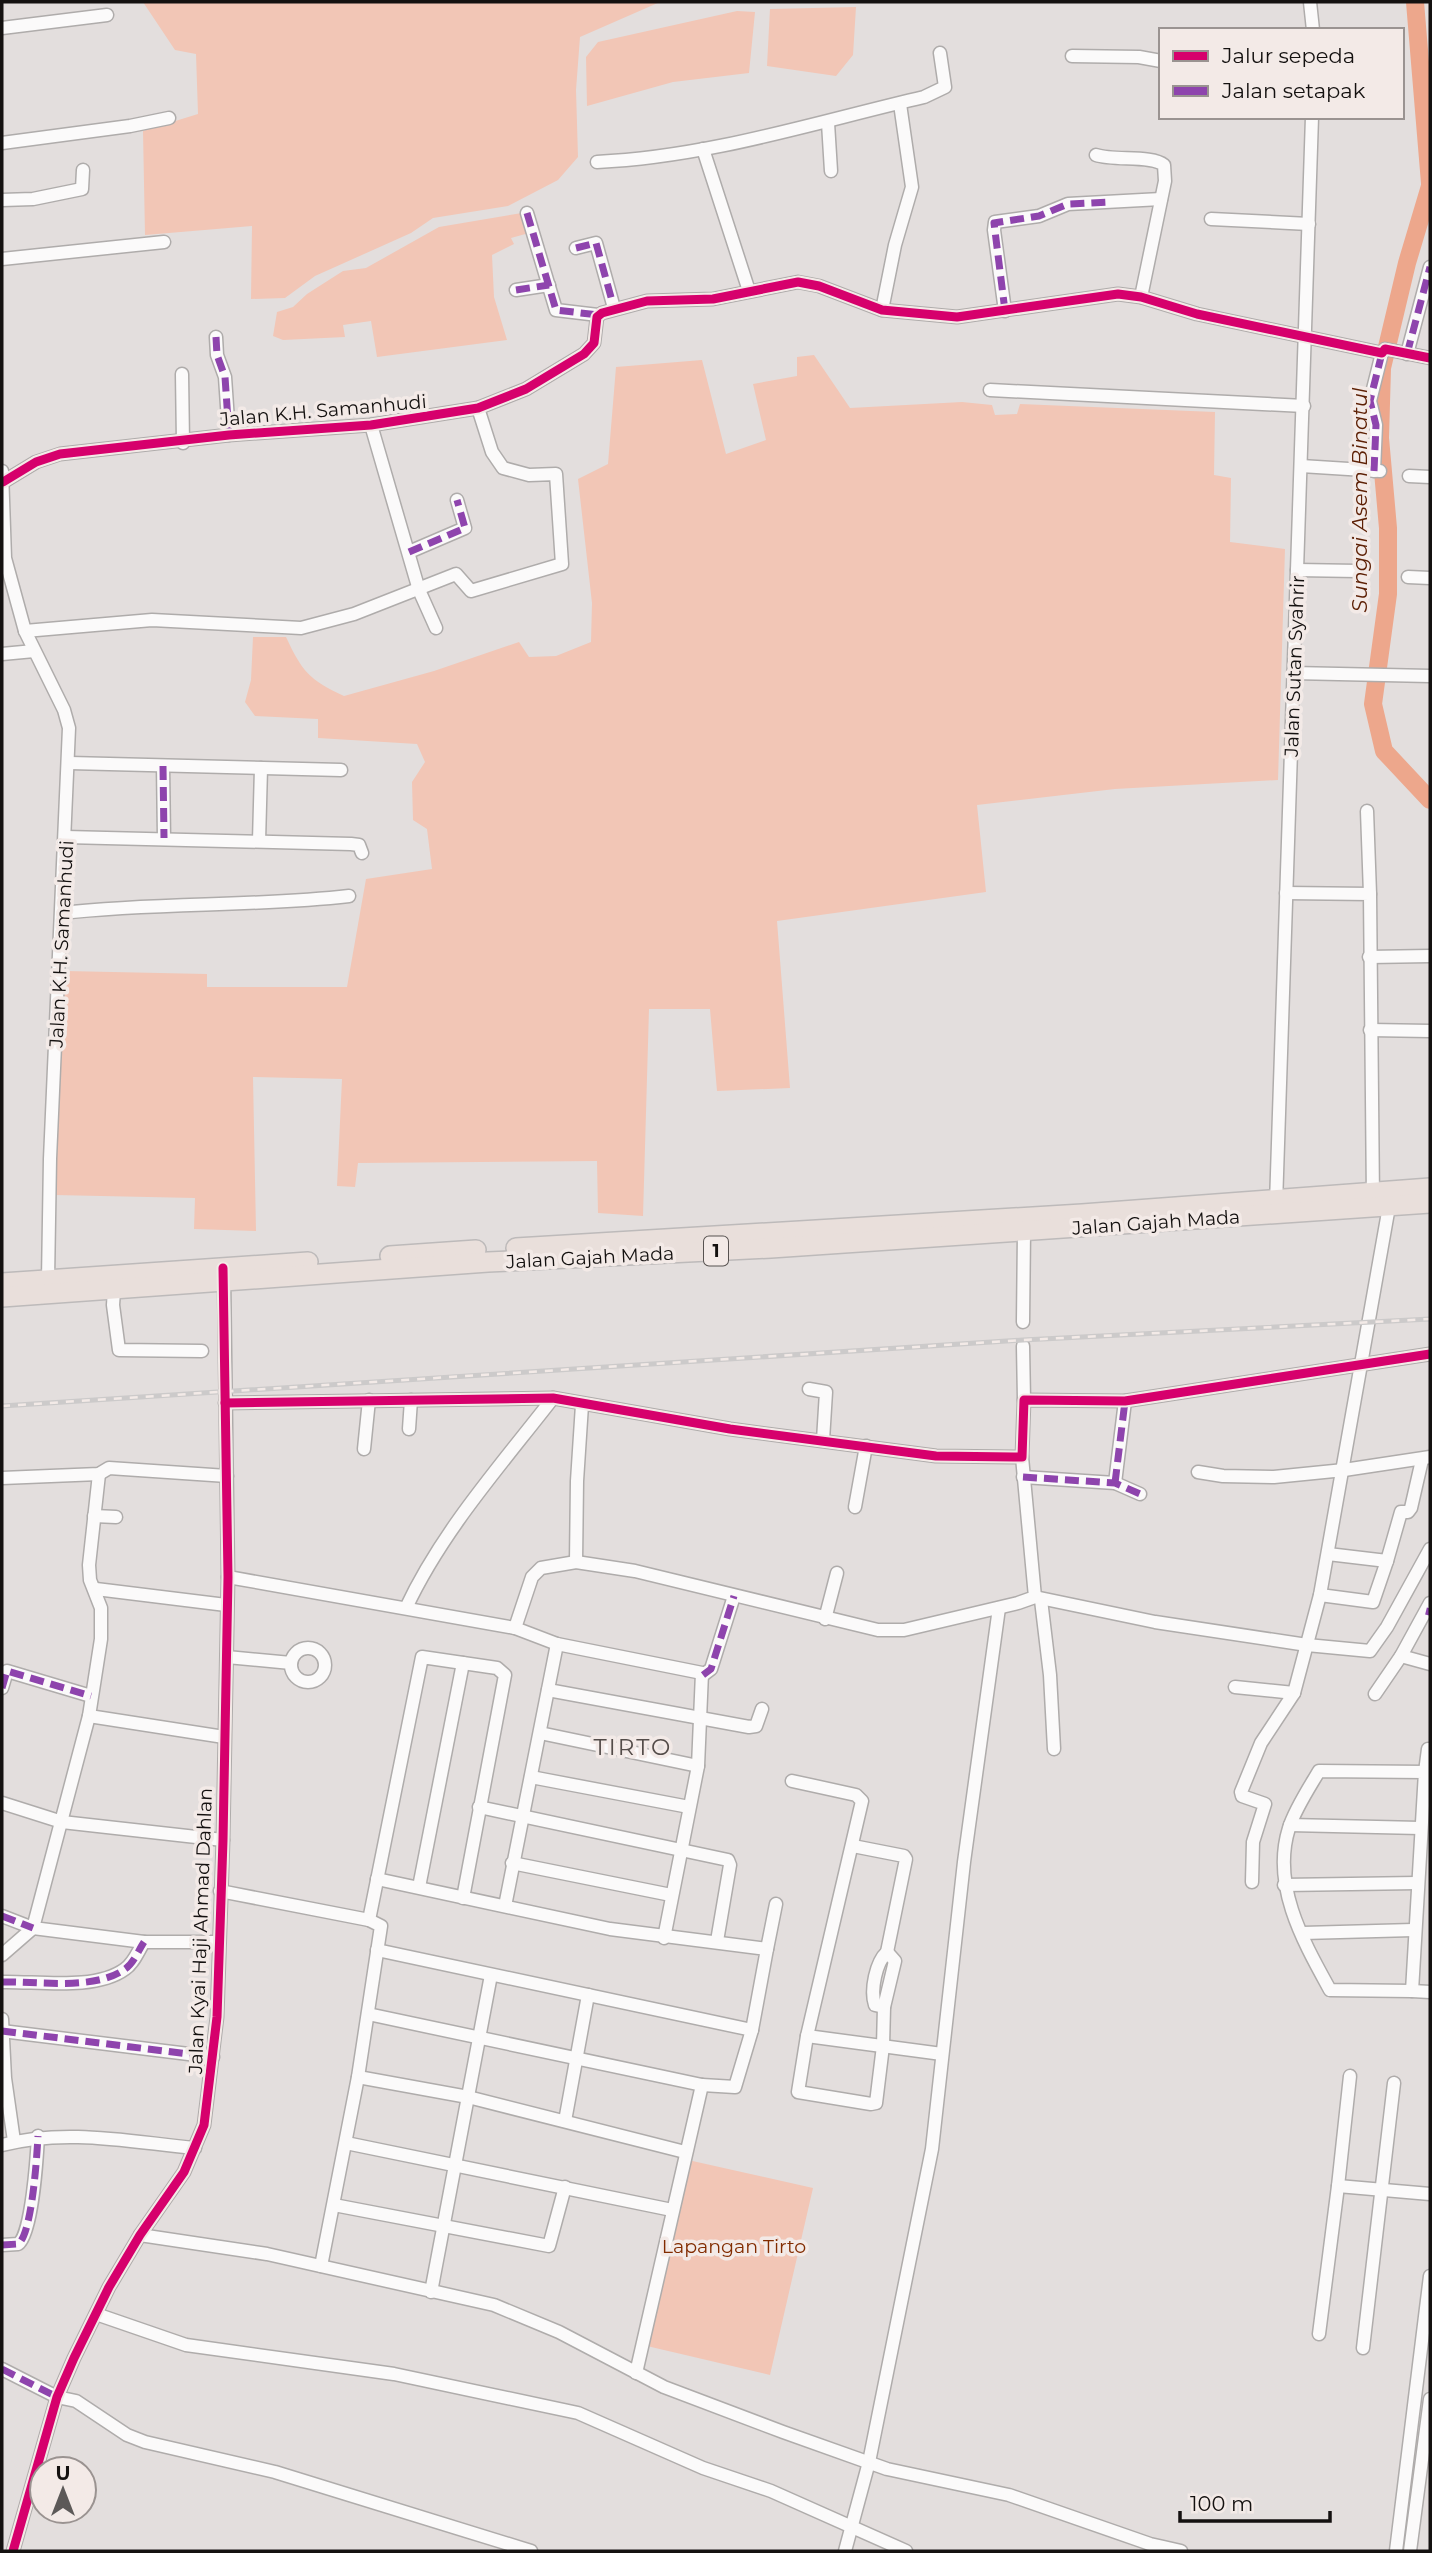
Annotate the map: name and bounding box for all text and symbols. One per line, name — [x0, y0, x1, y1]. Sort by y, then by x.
legend — [1159, 28, 1404, 119]
text: Jalur sepeda — [1221, 43, 1355, 68]
text: Jalan setapak — [1221, 78, 1366, 103]
water label: Sungai Asem Binatul — [1347, 387, 1372, 612]
street label: Jalan K.H. Samanhudi — [218, 390, 427, 431]
street label: Jalan Sutan Syahrir — [1280, 575, 1309, 758]
street label: Jalan K.H. Samanhudi — [45, 840, 78, 1049]
street label: Jalan Gajah Mada — [1070, 1205, 1241, 1240]
road number: 1 — [704, 1236, 728, 1266]
street label: Jalan Gajah Mada — [504, 1242, 675, 1273]
district label: TIRTO — [594, 1733, 672, 1761]
street label: Jalan Kyai Haji Ahmad Dahlan — [184, 1788, 217, 2075]
park label: Lapangan Tirto — [662, 2235, 806, 2258]
north arrow — [28, 2455, 98, 2525]
text: U — [56, 2462, 70, 2485]
scale bar — [1180, 2480, 1330, 2524]
text: 100 m — [1190, 2491, 1253, 2516]

